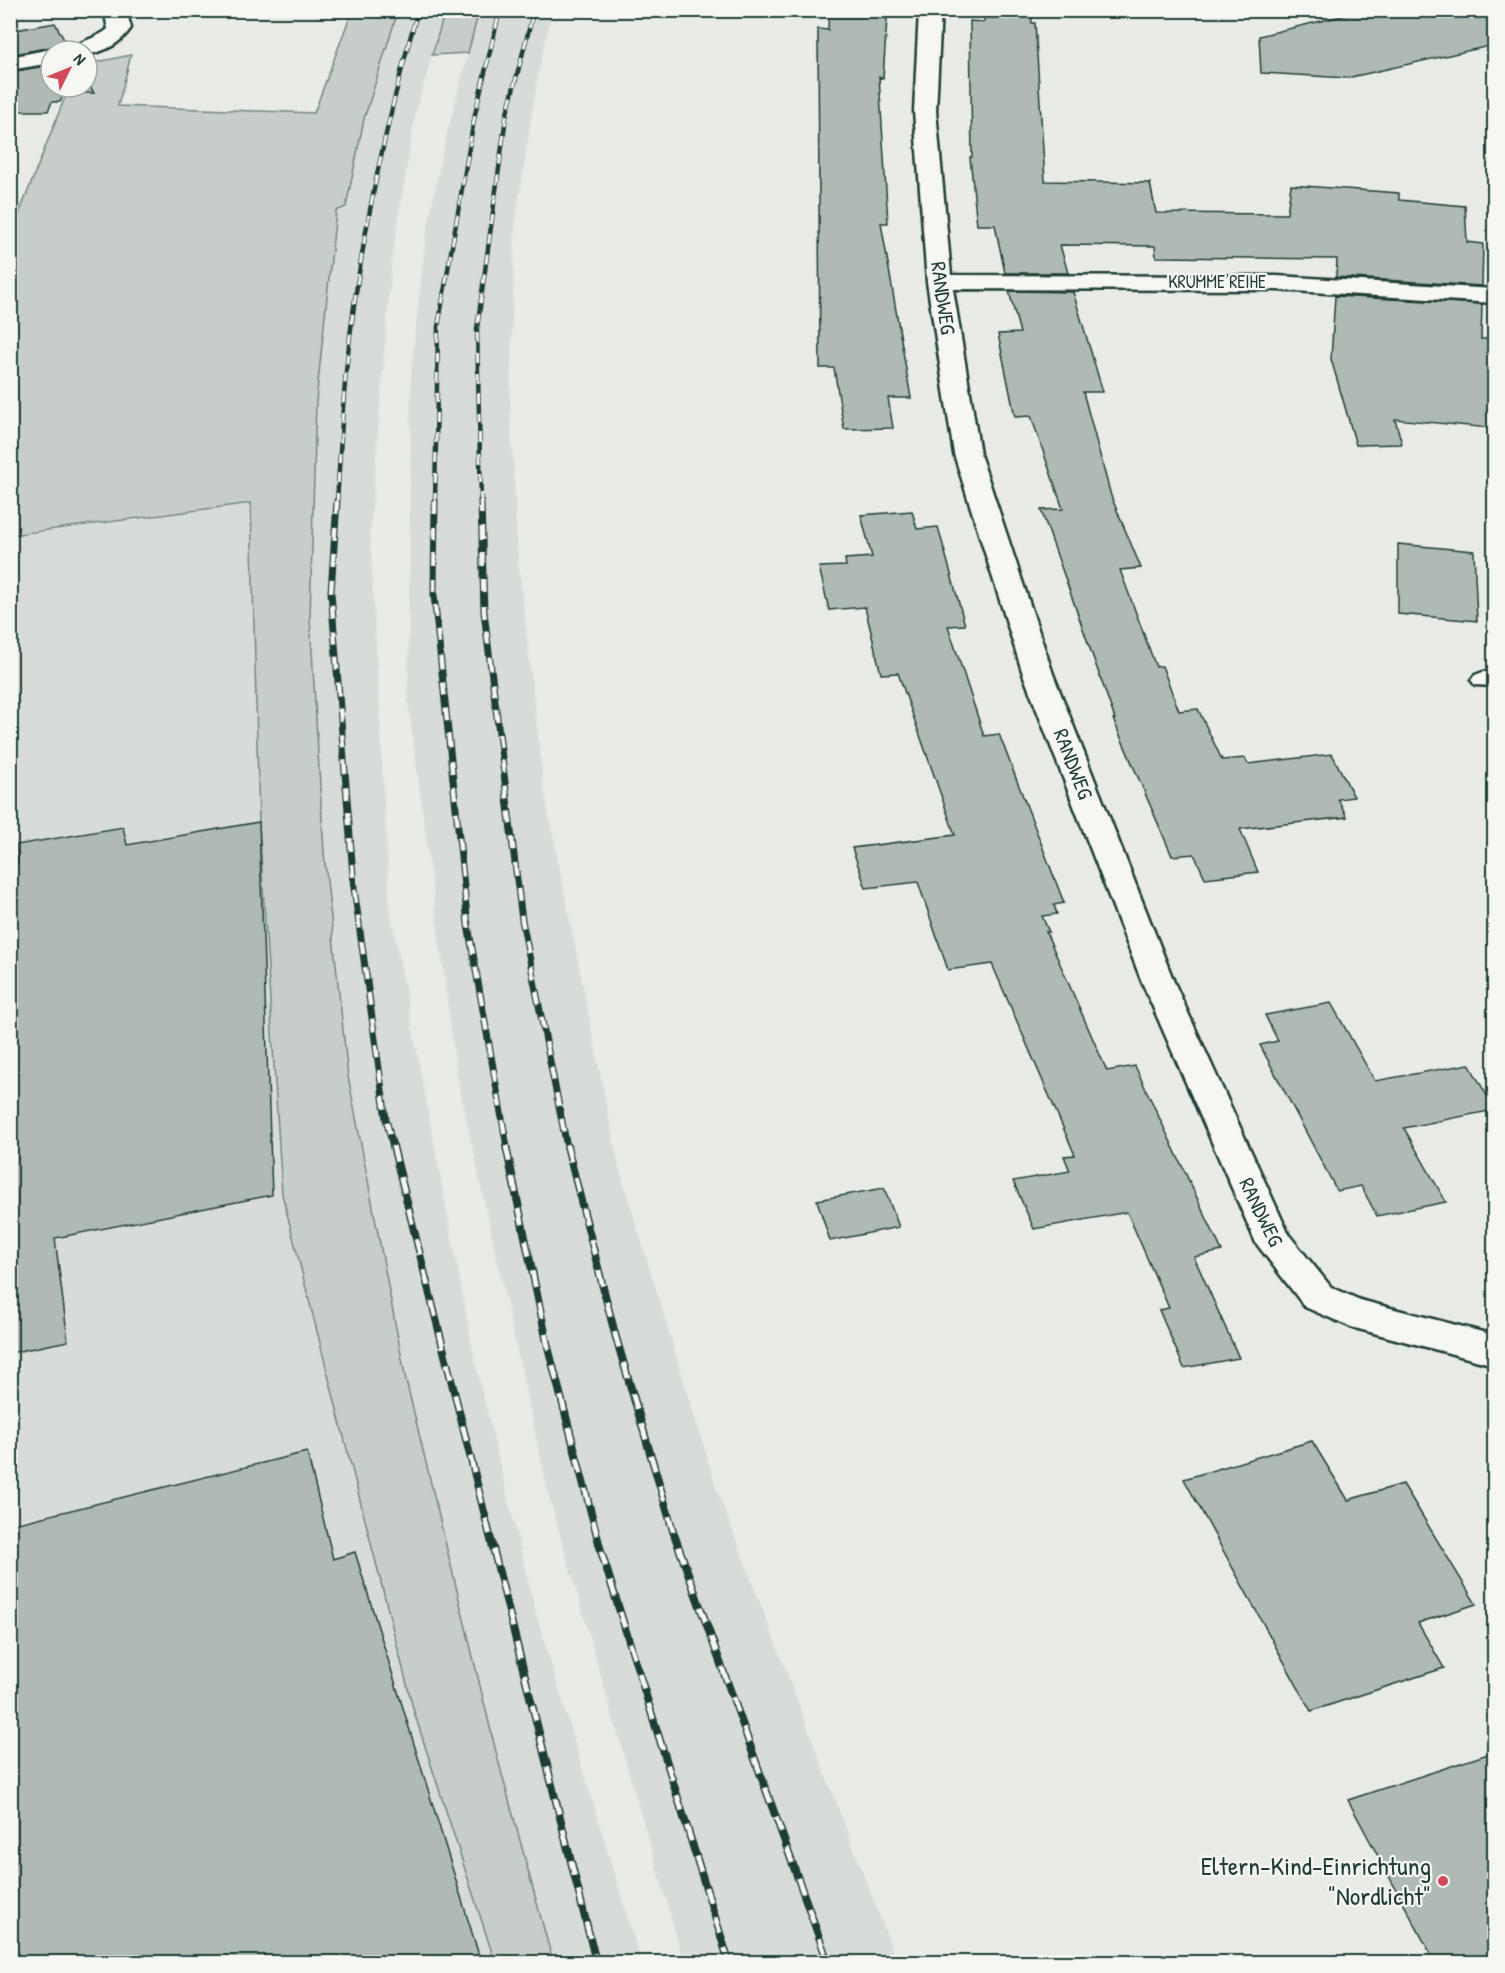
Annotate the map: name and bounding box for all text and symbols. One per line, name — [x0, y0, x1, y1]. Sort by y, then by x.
north arrow — [39, 39, 99, 99]
text: N — [69, 48, 91, 70]
street label: RANDWEG — [924, 260, 963, 336]
street label: KRUMME REIHE — [1168, 269, 1266, 294]
street label: RANDWEG — [1047, 724, 1100, 803]
street label: RANDWEG — [1232, 1173, 1291, 1251]
place label: Eltern-Kind-Einrichtung "Nordlicht" — [1201, 1848, 1431, 1913]
marker: Eltern-Kind-Einrichtung "Nordlicht" — [1436, 1874, 1450, 1888]

